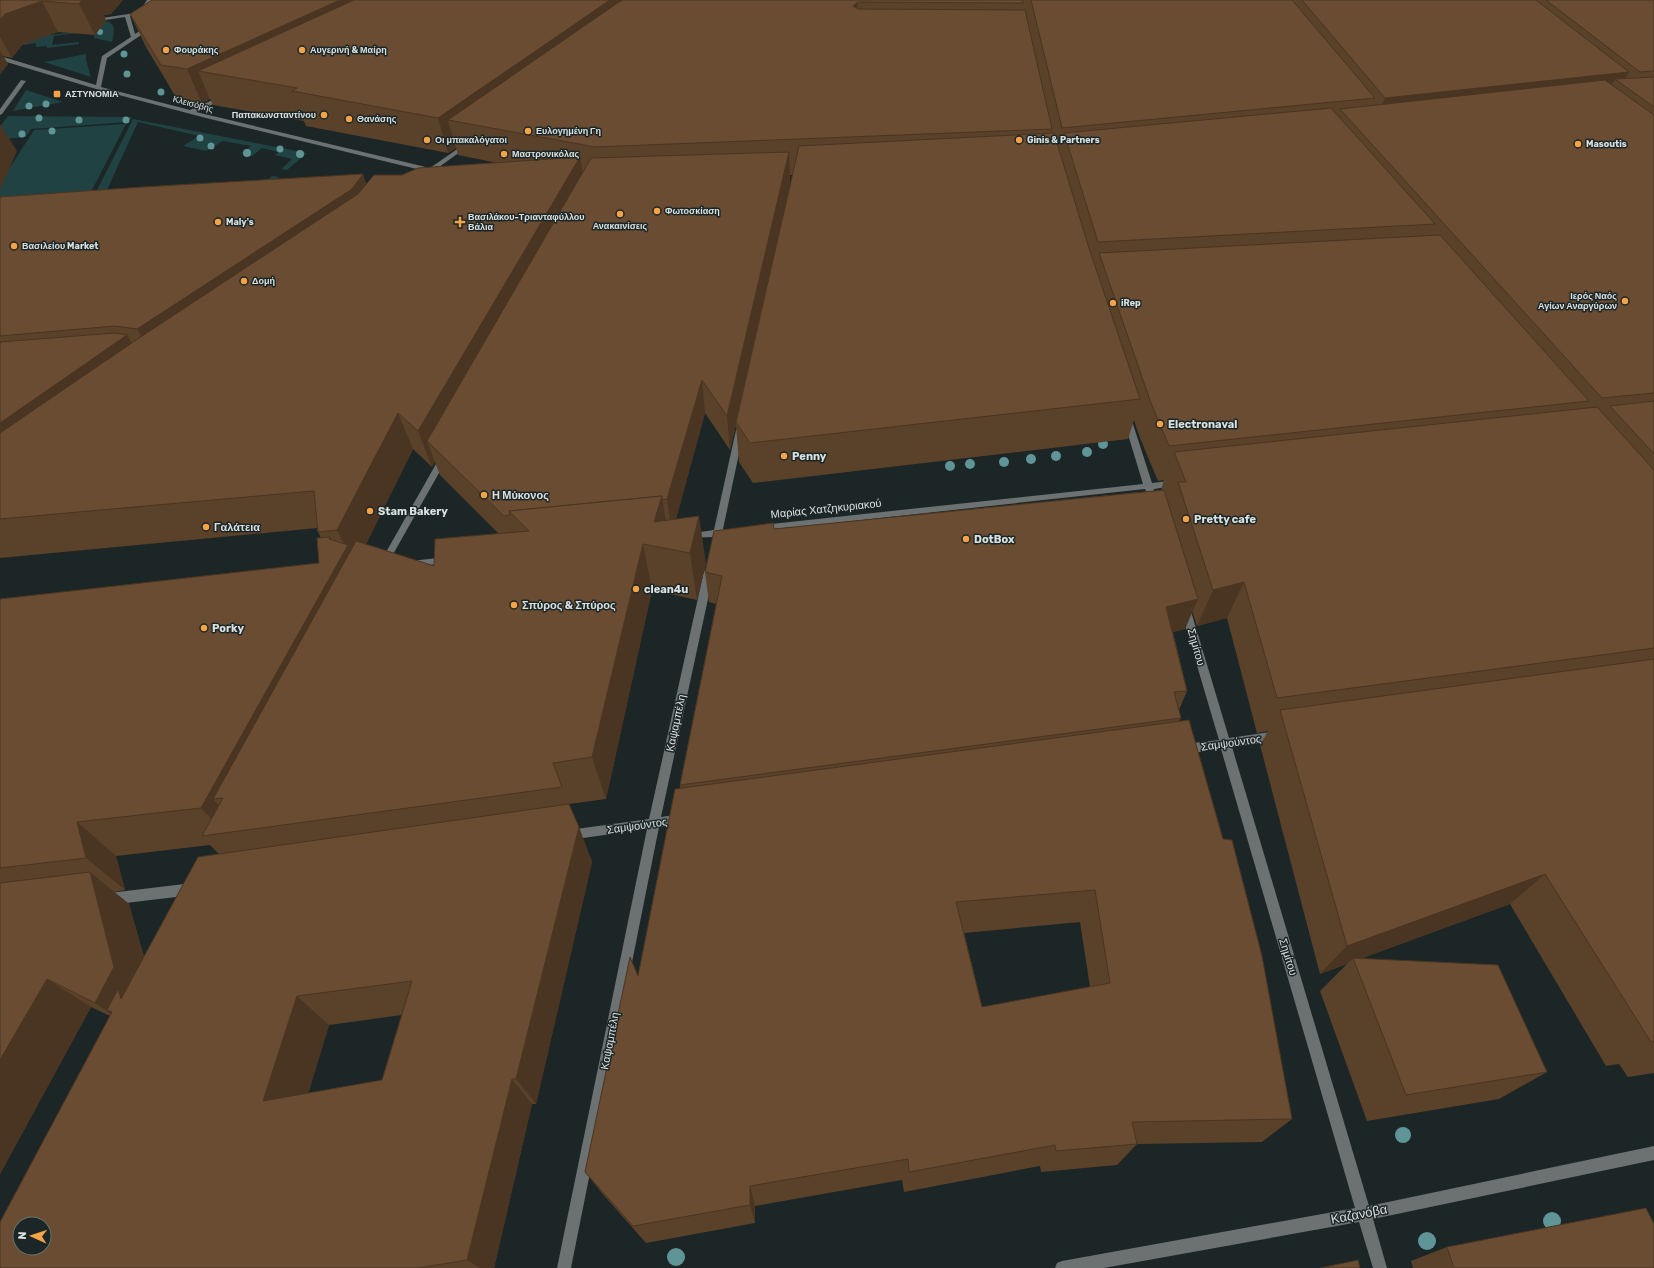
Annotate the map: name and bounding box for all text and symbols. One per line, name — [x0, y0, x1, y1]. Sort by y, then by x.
marker: Φουράκης — [161, 45, 171, 55]
place label: Φουράκης — [174, 45, 219, 55]
marker: Αυγερινή & Μαίρη — [297, 45, 307, 55]
place label: Αυγερινή & Μαίρη — [310, 45, 387, 55]
marker: ΑΣΤΥΝΟΜΙΑ — [52, 89, 62, 99]
place label: ΑΣΤΥΝΟΜΙΑ — [65, 89, 119, 99]
street label: Κλεισόβης — [172, 94, 215, 114]
place label: Παπακωνσταντίνου — [232, 110, 316, 120]
marker: Παπακωνσταντίνου — [319, 110, 329, 120]
marker: Θανάσης — [344, 114, 354, 124]
place label: Θανάσης — [357, 114, 397, 124]
marker: Ευλογημένη Γη — [523, 126, 533, 136]
place label: Ευλογημένη Γη — [536, 126, 601, 136]
marker: Οι μπακαλόγατοι — [422, 135, 432, 145]
place label: Οι μπακαλόγατοι — [435, 135, 508, 145]
marker: Ginis & Partners — [1014, 135, 1024, 145]
place label: Ginis & Partners — [1027, 135, 1100, 145]
marker: Masoutis — [1573, 139, 1583, 149]
place label: Masoutis — [1586, 139, 1627, 149]
marker: Μαστρονικόλας — [499, 149, 509, 159]
place label: Μαστρονικόλας — [512, 149, 579, 159]
marker: Φωτοσκίαση — [652, 206, 662, 216]
place label: Φωτοσκίαση — [665, 206, 720, 216]
marker: Ανακαινίσεις — [615, 209, 625, 219]
place label: Βασιλάκου-Τριανταφύλλου Βάλια — [468, 212, 585, 232]
marker: Maly's — [213, 217, 223, 227]
place label: Maly's — [226, 217, 254, 227]
marker: Βασιλάκου-Τριανταφύλλου Βάλια — [455, 217, 465, 227]
place label: Ανακαινίσεις — [593, 221, 648, 231]
marker: Βασιλείου Market — [9, 241, 19, 251]
place label: Βασιλείου Market — [22, 241, 99, 251]
marker: Δομή — [239, 276, 249, 286]
place label: Δομή — [252, 276, 275, 286]
place label: Ιερός Ναός Αγίων Αναργύρων — [1538, 291, 1617, 311]
marker: Ιερός Ναός Αγίων Αναργύρων — [1620, 296, 1630, 306]
marker: iRep — [1108, 298, 1118, 308]
place label: iRep — [1121, 298, 1141, 308]
place label: Electronaval — [1168, 418, 1237, 431]
marker: Electronaval — [1155, 419, 1165, 429]
place label: Penny — [792, 450, 827, 463]
marker: Penny — [779, 451, 789, 461]
place label: Η Μύκονος — [492, 489, 549, 502]
marker: Η Μύκονος — [479, 490, 489, 500]
street label: Μαρίας Χατζηκυριακού — [770, 497, 882, 521]
place label: Stam Bakery — [378, 505, 448, 518]
marker: Stam Bakery — [365, 506, 375, 516]
place label: Pretty cafe — [1194, 513, 1257, 526]
marker: Pretty cafe — [1181, 514, 1191, 524]
place label: Γαλάτεια — [214, 521, 260, 534]
marker: Γαλάτεια — [201, 522, 211, 532]
place label: DotBox — [974, 533, 1015, 546]
marker: DotBox — [961, 534, 971, 544]
place label: clean4u — [644, 583, 688, 596]
marker: clean4u — [631, 584, 641, 594]
place label: Σπύρος & Σπύρος — [522, 599, 616, 612]
marker: Σπύρος & Σπύρος — [509, 600, 519, 610]
place label: Porky — [212, 622, 245, 635]
marker: Porky — [199, 623, 209, 633]
street label: Σημίτου — [1185, 627, 1207, 667]
street label: Καψαμπέλη — [664, 693, 688, 753]
street label: Σαμψούντος — [1200, 732, 1262, 754]
street label: Σαμψούντος — [606, 815, 668, 837]
street label: Σημίτου — [1276, 937, 1300, 977]
street label: Καψαμπέλη — [598, 1011, 622, 1071]
street label: Καζανόβα — [1330, 1201, 1389, 1227]
north arrow — [12, 1216, 52, 1256]
text: N — [16, 1231, 29, 1240]

